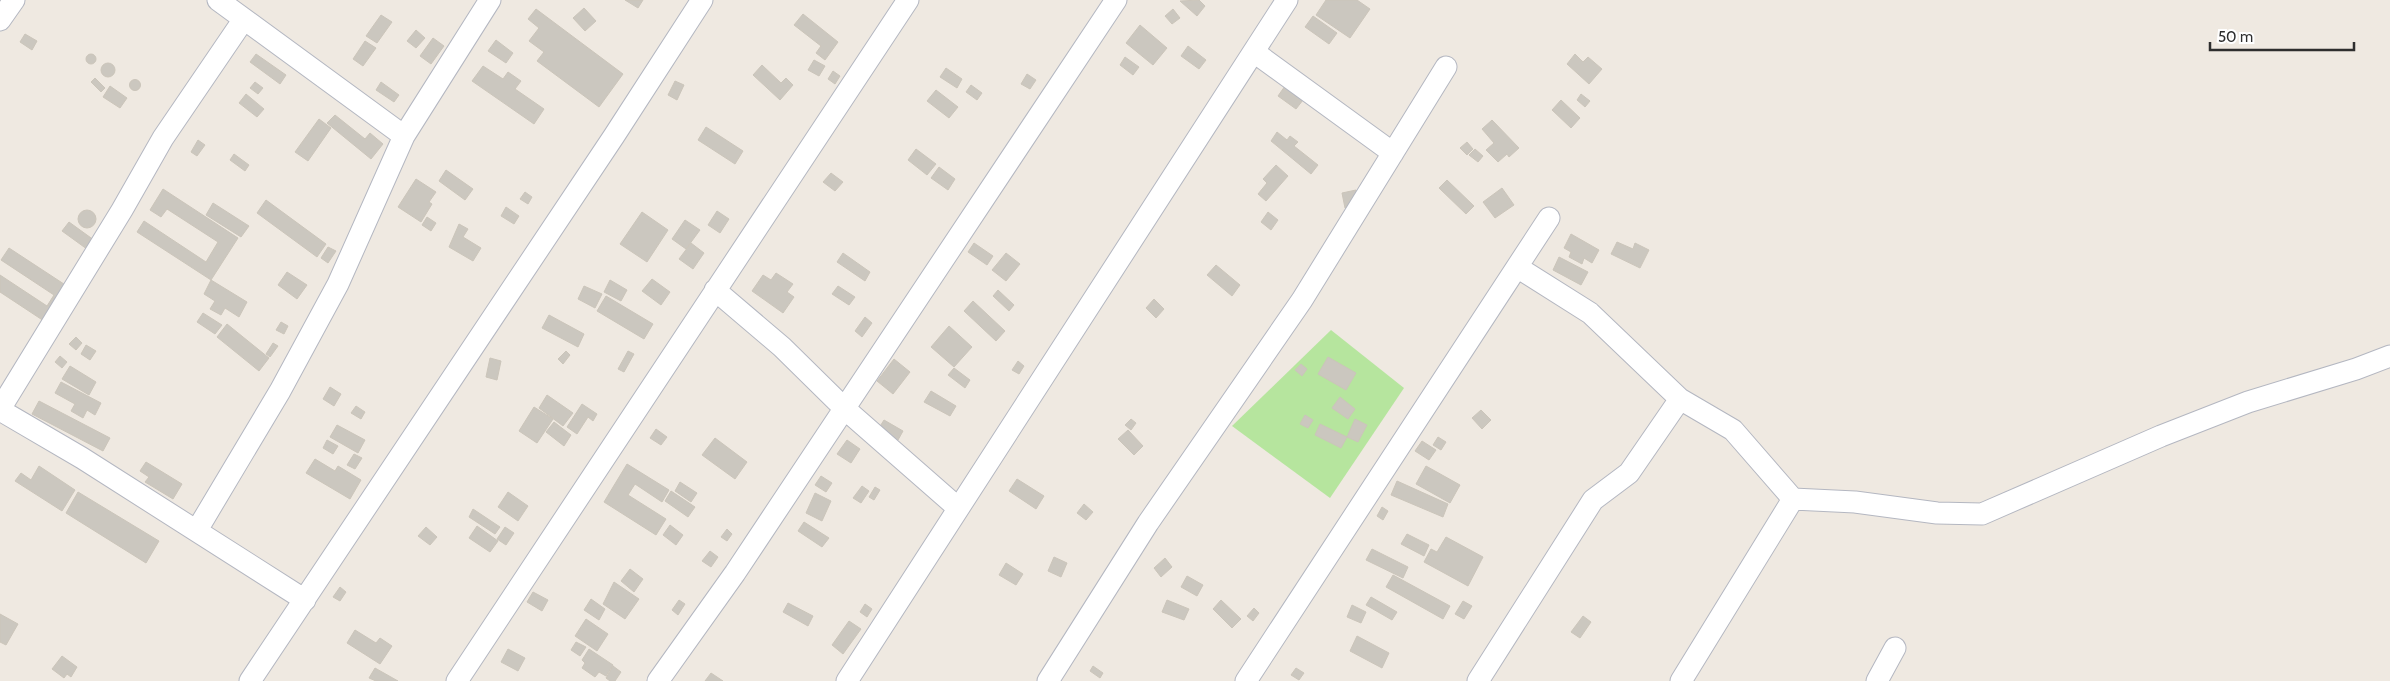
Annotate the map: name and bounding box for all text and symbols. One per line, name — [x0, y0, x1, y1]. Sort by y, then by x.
scale bar — [2210, 20, 2354, 52]
text: 50 m — [2218, 28, 2253, 46]

